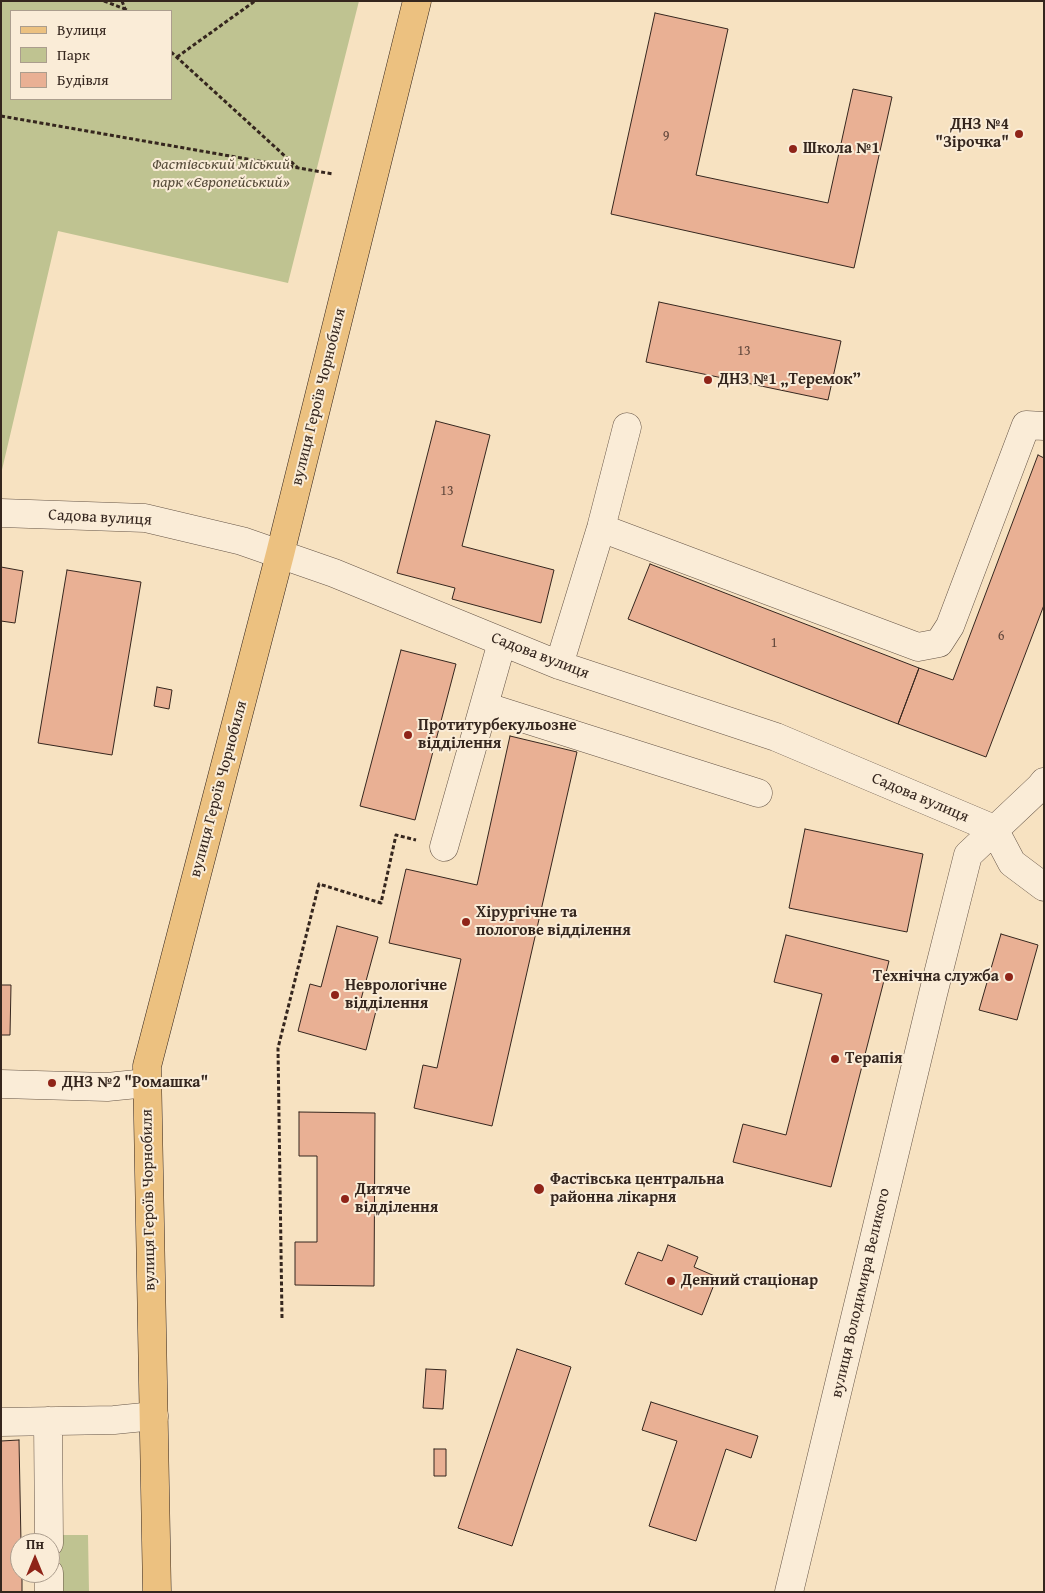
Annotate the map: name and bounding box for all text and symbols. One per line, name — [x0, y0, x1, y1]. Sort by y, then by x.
legend — [10, 10, 172, 100]
text: Вулиця — [57, 19, 106, 40]
text: Парк — [57, 44, 90, 65]
text: Будівля — [57, 69, 109, 90]
place label: ДНЗ №4 "Зірочка" — [935, 115, 1009, 153]
house number: 9 — [663, 128, 669, 144]
marker: ДНЗ №4 "Зірочка" — [1013, 128, 1025, 140]
place label: Школа №1 — [803, 139, 880, 159]
marker: Школа №1 — [787, 143, 799, 155]
park label: Фастівський міський парк «Європейський» — [152, 155, 290, 193]
street label: вулиця Героїв Чорнобиля — [288, 306, 350, 488]
house number: 13 — [737, 343, 751, 359]
place label: ДНЗ №1 „Теремок” — [718, 370, 861, 390]
marker: ДНЗ №1 „Теремок” — [702, 374, 714, 386]
house number: 13 — [440, 483, 454, 499]
street label: Садова вулиця — [48, 506, 152, 530]
street label: Садова вулиця — [488, 628, 592, 684]
house number: 6 — [998, 628, 1004, 644]
house number: 1 — [771, 635, 777, 651]
street label: вулиця Героїв Чорнобиля — [186, 699, 252, 879]
place label: Протитурбекульозне відділення — [418, 716, 577, 754]
marker: Протитурбекульозне відділення — [402, 729, 414, 741]
street label: Садова вулиця — [869, 769, 971, 827]
place label: Хірургічне та пологове відділення — [476, 903, 631, 941]
marker: Хірургічне та пологове відділення — [460, 916, 472, 928]
place label: Технічна служба — [873, 967, 999, 987]
marker: Технічна служба — [1003, 971, 1015, 983]
place label: Неврологічне відділення — [345, 976, 447, 1014]
marker: Неврологічне відділення — [329, 989, 341, 1001]
place label: Терапія — [845, 1049, 903, 1069]
marker: Терапія — [829, 1053, 841, 1065]
place label: ДНЗ №2 "Ромашка" — [62, 1073, 208, 1093]
marker: ДНЗ №2 "Ромашка" — [46, 1077, 58, 1089]
street label: вулиця Героїв Чорнобиля — [138, 1109, 160, 1291]
place label: Фастівська центральна районна лікарня — [550, 1170, 724, 1208]
place label: Дитяче відділення — [355, 1180, 438, 1218]
marker: Фастівська центральна районна лікарня — [532, 1182, 546, 1196]
street label: вулиця Володимира Великого — [828, 1186, 894, 1400]
marker: Дитяче відділення — [339, 1193, 351, 1205]
place label: Денний стаціонар — [681, 1271, 818, 1291]
marker: Денний стаціонар — [665, 1275, 677, 1287]
north arrow — [10, 1533, 60, 1583]
text: Пн — [26, 1534, 44, 1554]

